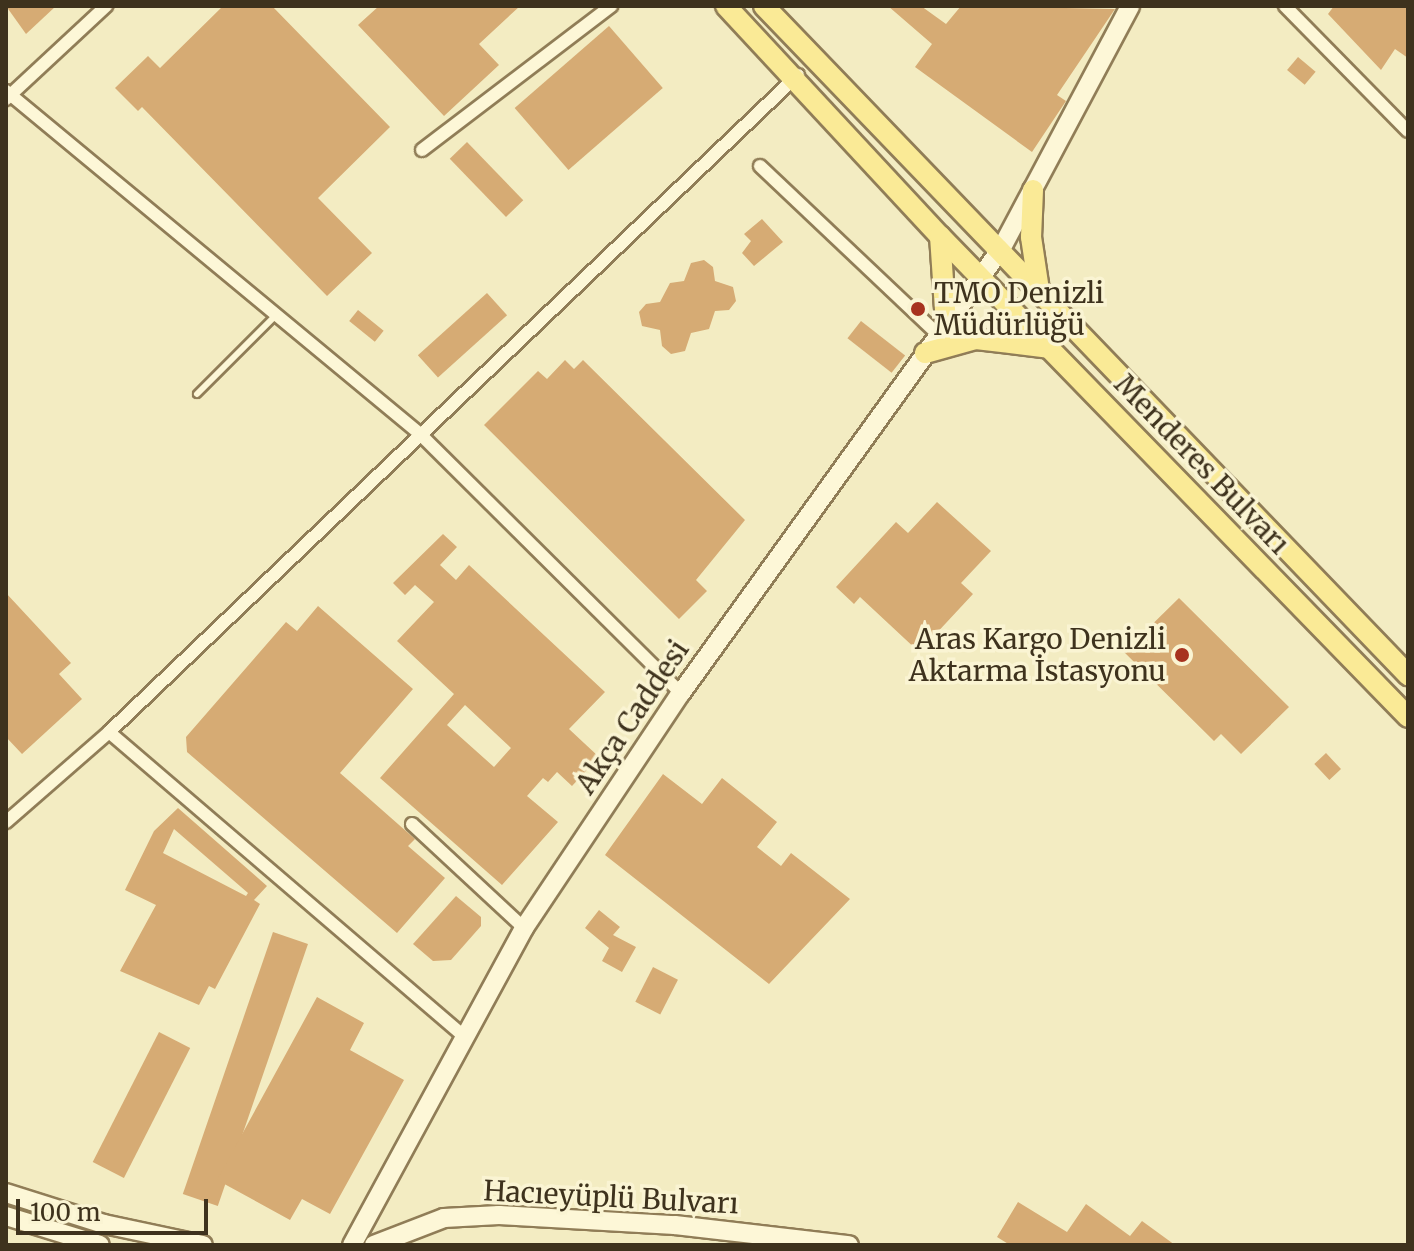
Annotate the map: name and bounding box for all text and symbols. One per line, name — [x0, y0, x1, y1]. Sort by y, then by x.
place label: TMO Denizli Müdürlüğü — [934, 276, 1104, 342]
marker: TMO Denizli Müdürlüğü — [909, 300, 927, 318]
street label: Menderes Bulvarı — [1108, 367, 1296, 561]
place label: Aras Kargo Denizli Aktarma İstasyonu — [909, 622, 1166, 688]
street label: Akça Caddesi — [568, 634, 696, 800]
marker: Aras Kargo Denizli Aktarma İstasyonu — [1173, 646, 1191, 664]
street label: Hacıeyüplü Bulvarı — [483, 1174, 739, 1220]
scale bar — [20, 1183, 212, 1233]
text: 100 m — [30, 1197, 100, 1228]

